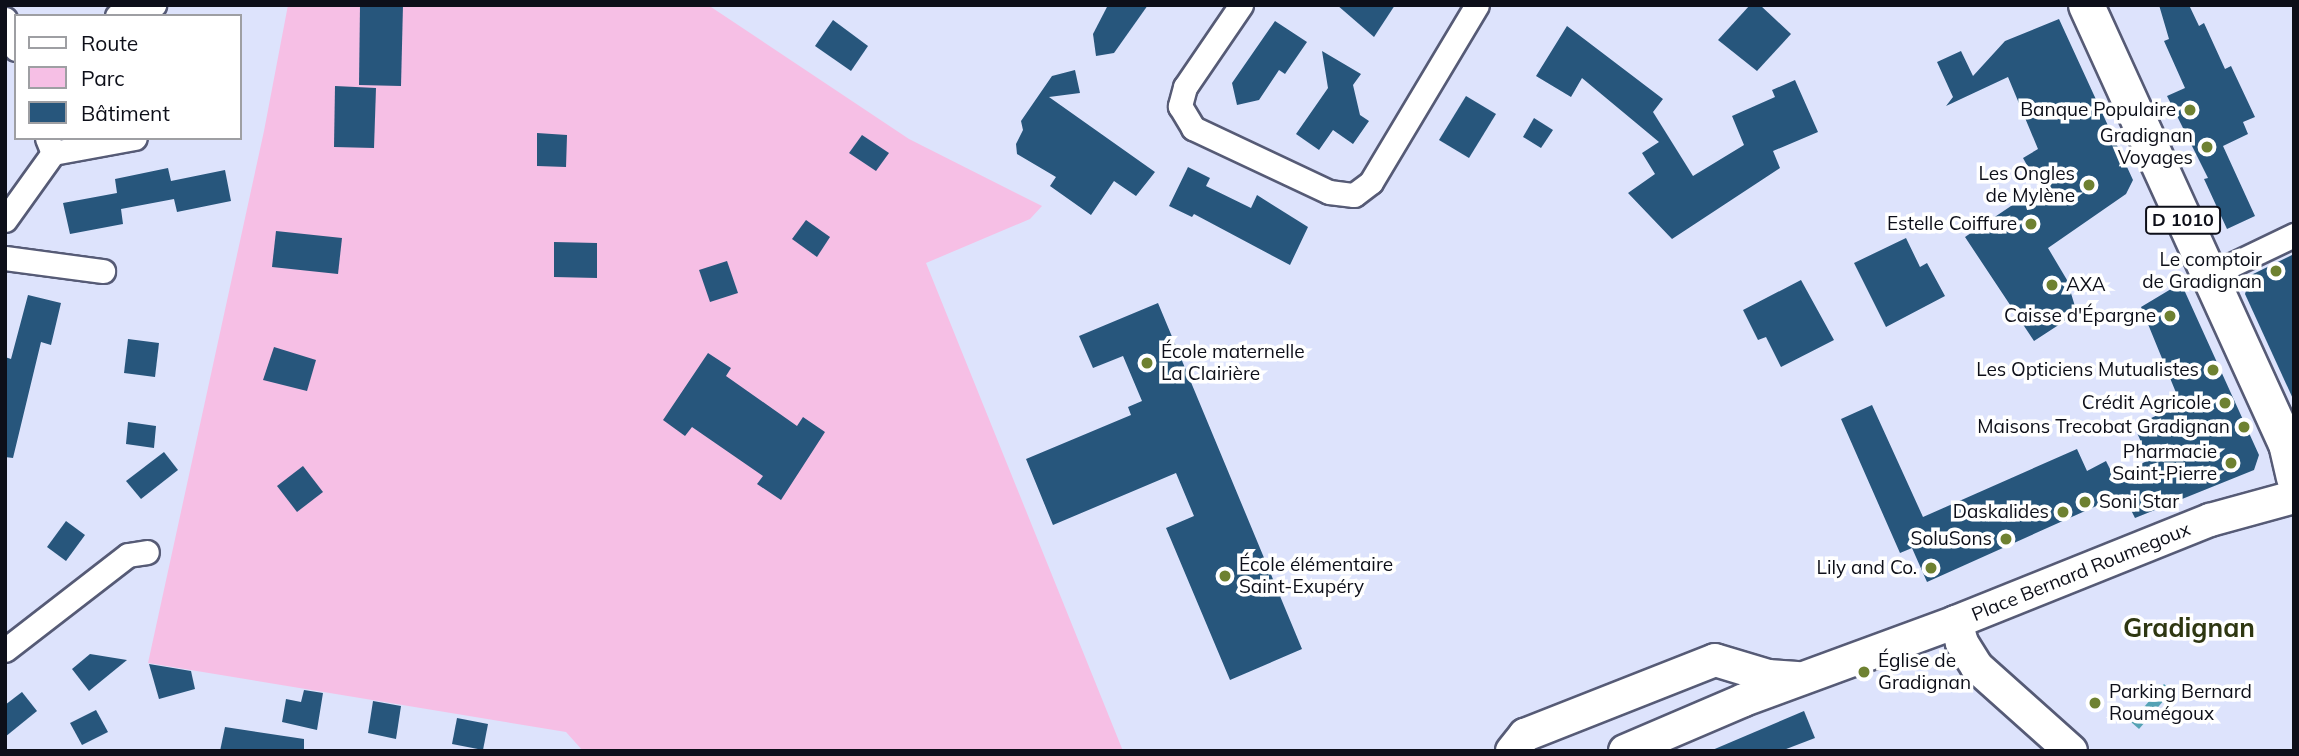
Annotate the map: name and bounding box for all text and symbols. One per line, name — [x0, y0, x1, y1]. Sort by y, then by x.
legend — [14, 14, 242, 140]
text: Route — [81, 30, 138, 56]
text: Parc — [81, 65, 125, 91]
place label: Banque Populaire — [2020, 99, 2176, 121]
text: Bâtiment — [81, 100, 170, 126]
marker: Banque Populaire — [2182, 102, 2198, 118]
place label: Gradignan Voyages — [2100, 125, 2193, 169]
marker: Gradignan Voyages — [2199, 139, 2215, 155]
place label: Les Ongles de Mylène — [1978, 163, 2075, 207]
marker: Les Ongles de Mylène — [2081, 177, 2097, 193]
road number: D 1010 — [2144, 205, 2222, 234]
place label: Estelle Coiffure — [1887, 213, 2017, 235]
marker: Estelle Coiffure — [2023, 216, 2039, 232]
place label: Le comptoir de Gradignan — [2142, 249, 2262, 293]
marker: Le comptoir de Gradignan — [2268, 263, 2284, 279]
place label: AXA — [2066, 274, 2106, 296]
marker: AXA — [2044, 277, 2060, 293]
place label: Caisse d'Épargne — [2004, 305, 2156, 327]
marker: Caisse d'Épargne — [2162, 308, 2178, 324]
place label: École maternelle La Clairière — [1161, 341, 1305, 385]
marker: École maternelle La Clairière — [1139, 355, 1155, 371]
place label: Les Opticiens Mutualistes — [1976, 359, 2199, 381]
marker: Les Opticiens Mutualistes — [2205, 362, 2221, 378]
place label: Crédit Agricole — [2082, 392, 2211, 414]
marker: Crédit Agricole — [2217, 395, 2233, 411]
place label: Maisons Trecobat Gradignan — [1977, 416, 2230, 438]
marker: Maisons Trecobat Gradignan — [2236, 419, 2252, 435]
place label: Pharmacie Saint-Pierre — [2112, 441, 2217, 485]
marker: Pharmacie Saint-Pierre — [2223, 455, 2239, 471]
place label: Soni Star — [2099, 491, 2179, 513]
marker: Soni Star — [2077, 494, 2093, 510]
place label: Daskalides — [1953, 501, 2049, 523]
marker: Daskalides — [2055, 504, 2071, 520]
street label: Place Bernard Roumegoux — [1968, 518, 2194, 626]
place label: SoluSons — [1911, 528, 1992, 550]
marker: SoluSons — [1998, 531, 2014, 547]
place label: École élémentaire Saint-Exupéry — [1239, 554, 1393, 598]
place label: Lily and Co. — [1817, 557, 1917, 579]
marker: Lily and Co. — [1923, 560, 1939, 576]
marker: École élémentaire Saint-Exupéry — [1217, 568, 1233, 584]
district label: Gradignan — [2123, 612, 2255, 644]
place label: Église de Gradignan — [1878, 650, 1971, 694]
marker: Église de Gradignan — [1856, 664, 1872, 680]
place label: Parking Bernard Roumégoux — [2109, 681, 2252, 725]
marker: Parking Bernard Roumégoux — [2087, 695, 2103, 711]

